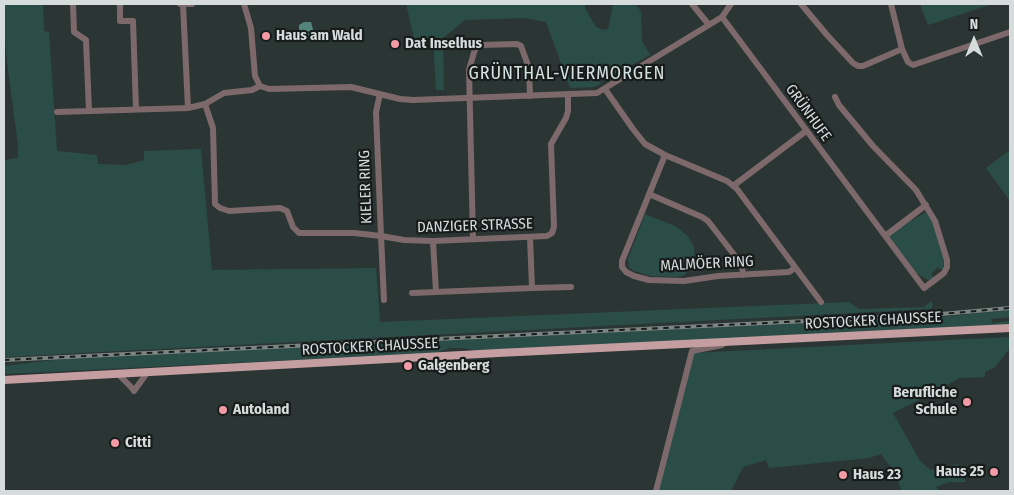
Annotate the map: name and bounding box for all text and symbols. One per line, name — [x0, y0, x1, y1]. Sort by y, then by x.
north arrow — [949, 15, 999, 65]
text: N — [970, 16, 978, 33]
place label: Haus am Wald — [276, 27, 363, 45]
marker: Haus am Wald — [260, 30, 272, 42]
place label: Dat Inselhus — [405, 35, 482, 53]
marker: Dat Inselhus — [389, 38, 401, 50]
district label: GRÜNTHAL-VIERMORGEN — [466, 63, 668, 85]
street label: GRÜNHUFE — [781, 81, 835, 145]
street label: KIELER RING — [356, 150, 376, 224]
street label: DANZIGER STRASSE — [417, 215, 533, 237]
street label: MALMÖER RING — [660, 253, 754, 275]
street label: ROSTOCKER CHAUSSEE — [804, 308, 942, 334]
street label: ROSTOCKER CHAUSSEE — [301, 334, 439, 360]
place label: Galgenberg — [418, 357, 489, 375]
marker: Galgenberg — [402, 360, 414, 372]
place label: Berufliche Schule — [893, 384, 957, 419]
marker: Berufliche Schule — [961, 396, 973, 408]
place label: Autoland — [233, 401, 289, 419]
marker: Autoland — [217, 404, 229, 416]
place label: Citti — [125, 434, 151, 452]
marker: Citti — [109, 437, 121, 449]
place label: Haus 25 — [936, 463, 984, 481]
place label: Haus 23 — [853, 466, 901, 484]
marker: Haus 25 — [988, 466, 1000, 478]
marker: Haus 23 — [837, 469, 849, 481]

